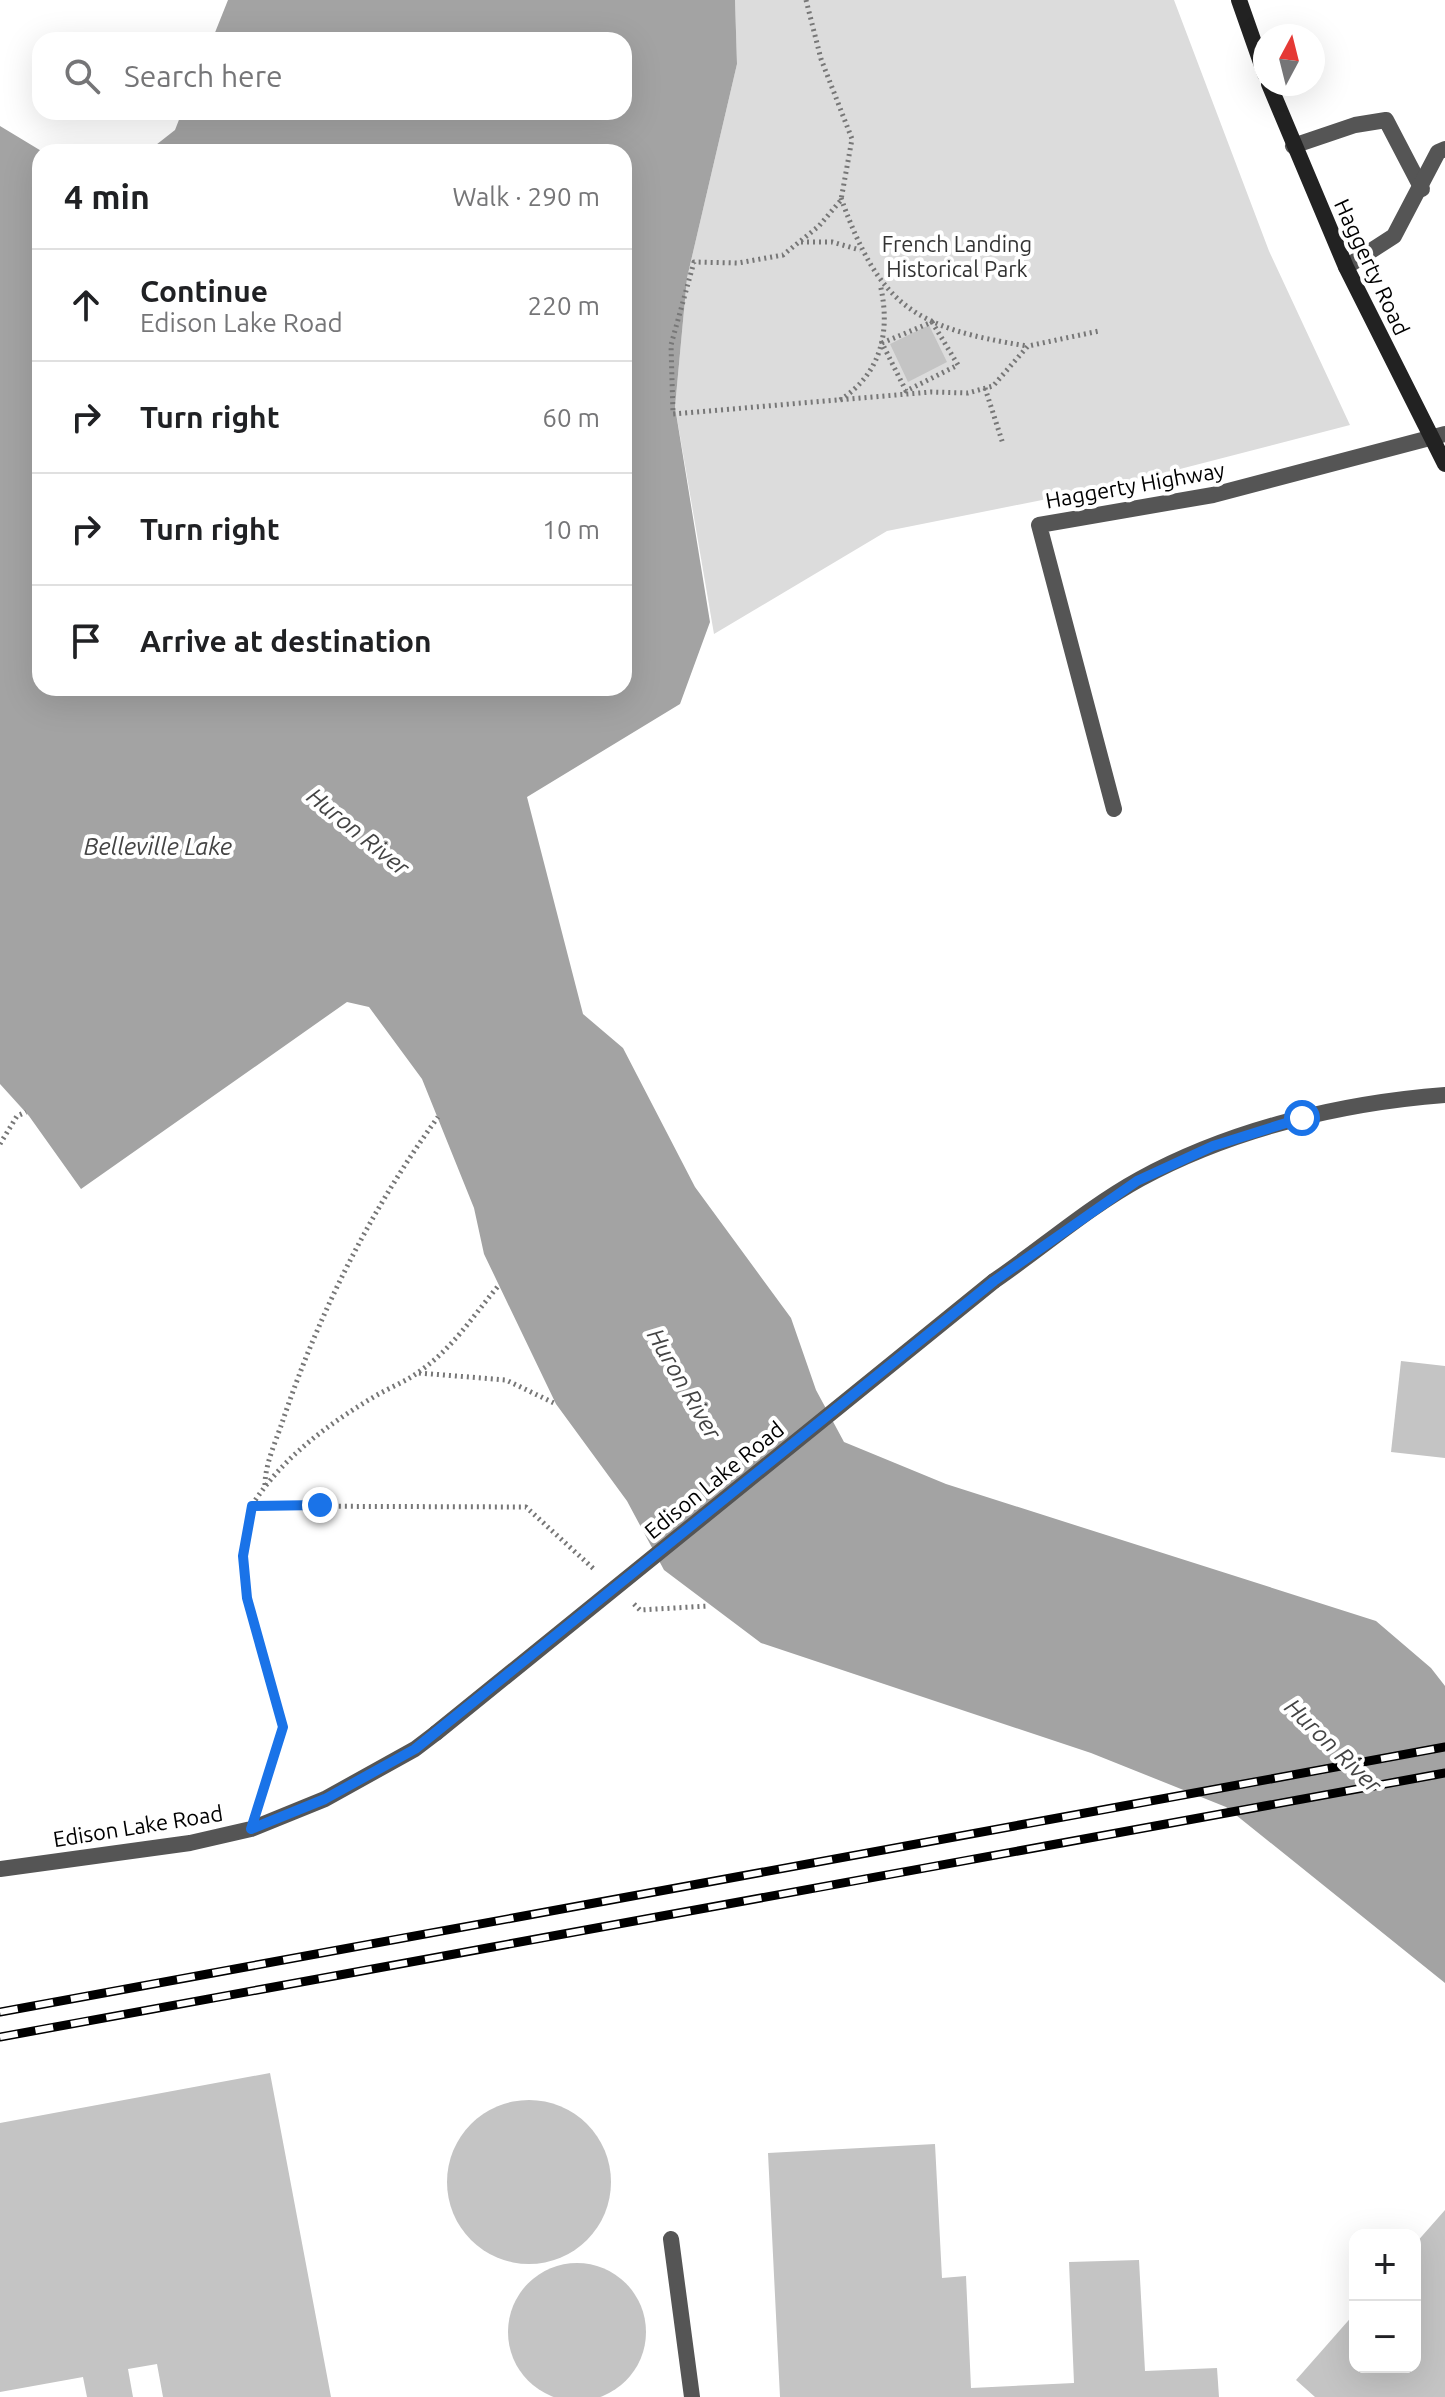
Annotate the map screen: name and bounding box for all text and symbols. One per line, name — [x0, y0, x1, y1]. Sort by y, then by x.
north arrow — [1253, 24, 1325, 96]
search box — [32, 32, 632, 120]
icon: search — [60, 54, 104, 98]
text: Search here — [124, 59, 283, 93]
text: 4 min — [64, 177, 150, 215]
text: Walk · 290 m — [452, 182, 600, 211]
street label: Haggerty Road — [1330, 195, 1415, 339]
park label: French Landing Historical Park — [882, 231, 1032, 281]
text: Continue — [140, 274, 268, 308]
icon: ahead — [64, 283, 108, 327]
text: 220 m — [528, 291, 600, 320]
text: Edison Lake Road — [140, 308, 343, 337]
icon: right — [64, 395, 108, 439]
text: Turn right — [140, 400, 280, 434]
text: 60 m — [542, 403, 600, 432]
street label: Haggerty Highway — [1043, 456, 1227, 513]
icon: right — [64, 507, 108, 551]
text: Turn right — [140, 512, 280, 546]
text: 10 m — [542, 515, 600, 544]
icon: arrive — [64, 619, 108, 663]
text: Arrive at destination — [140, 624, 432, 658]
water label: Huron River — [302, 782, 415, 881]
water label: Belleville Lake — [84, 833, 232, 860]
route start — [1284, 1100, 1320, 1136]
water label: Huron River — [642, 1324, 727, 1445]
street label: Edison Lake Road — [639, 1416, 788, 1543]
route end — [302, 1487, 338, 1523]
water label: Huron River — [1280, 1693, 1388, 1799]
street label: Edison Lake Road — [51, 1800, 225, 1851]
map controls — [1349, 2229, 1421, 2373]
button: + — [1349, 2229, 1421, 2301]
button: − — [1349, 2301, 1421, 2373]

